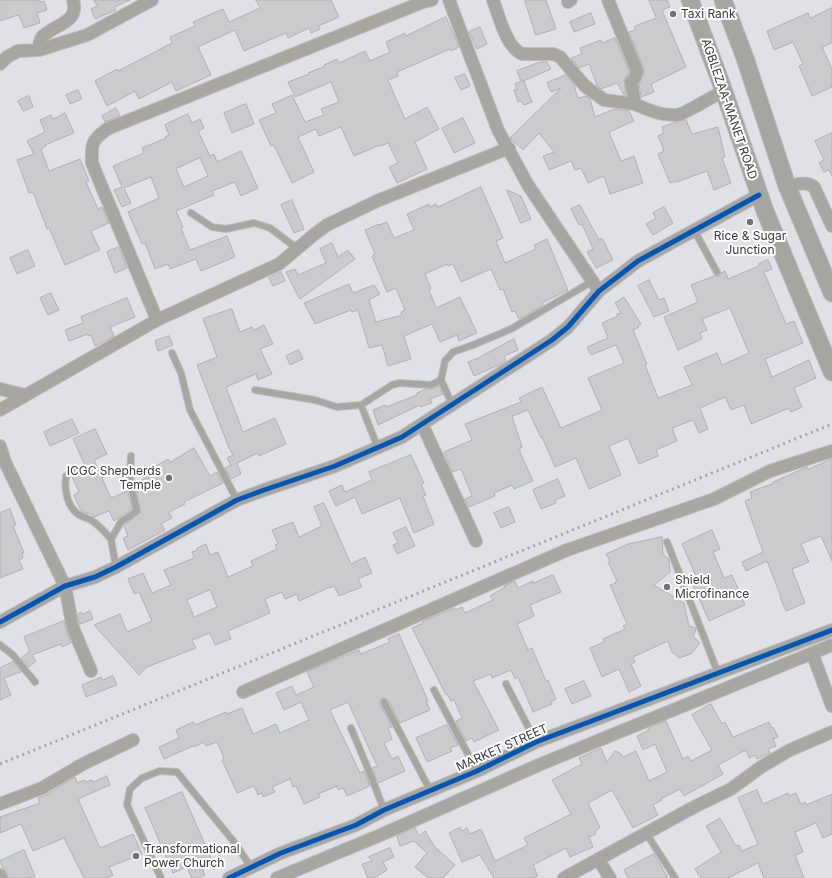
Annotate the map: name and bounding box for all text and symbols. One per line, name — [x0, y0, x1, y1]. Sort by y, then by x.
place label: Taxi Rank — [681, 7, 736, 21]
marker: Taxi Rank — [668, 9, 678, 19]
street label: AGBLEZAA-MANET ROAD — [698, 37, 760, 181]
marker: Rice & Sugar Junction — [745, 217, 755, 227]
place label: Rice & Sugar Junction — [714, 229, 786, 257]
place label: ICGC Shepherds Temple — [67, 464, 161, 492]
marker: ICGC Shepherds Temple — [164, 473, 174, 483]
place label: Shield Microfinance — [675, 573, 749, 601]
marker: Shield Microfinance — [662, 582, 672, 592]
street label: MARKET STREET — [454, 721, 550, 775]
place label: Transformational Power Church — [144, 842, 240, 870]
marker: Transformational Power Church — [131, 851, 141, 861]

